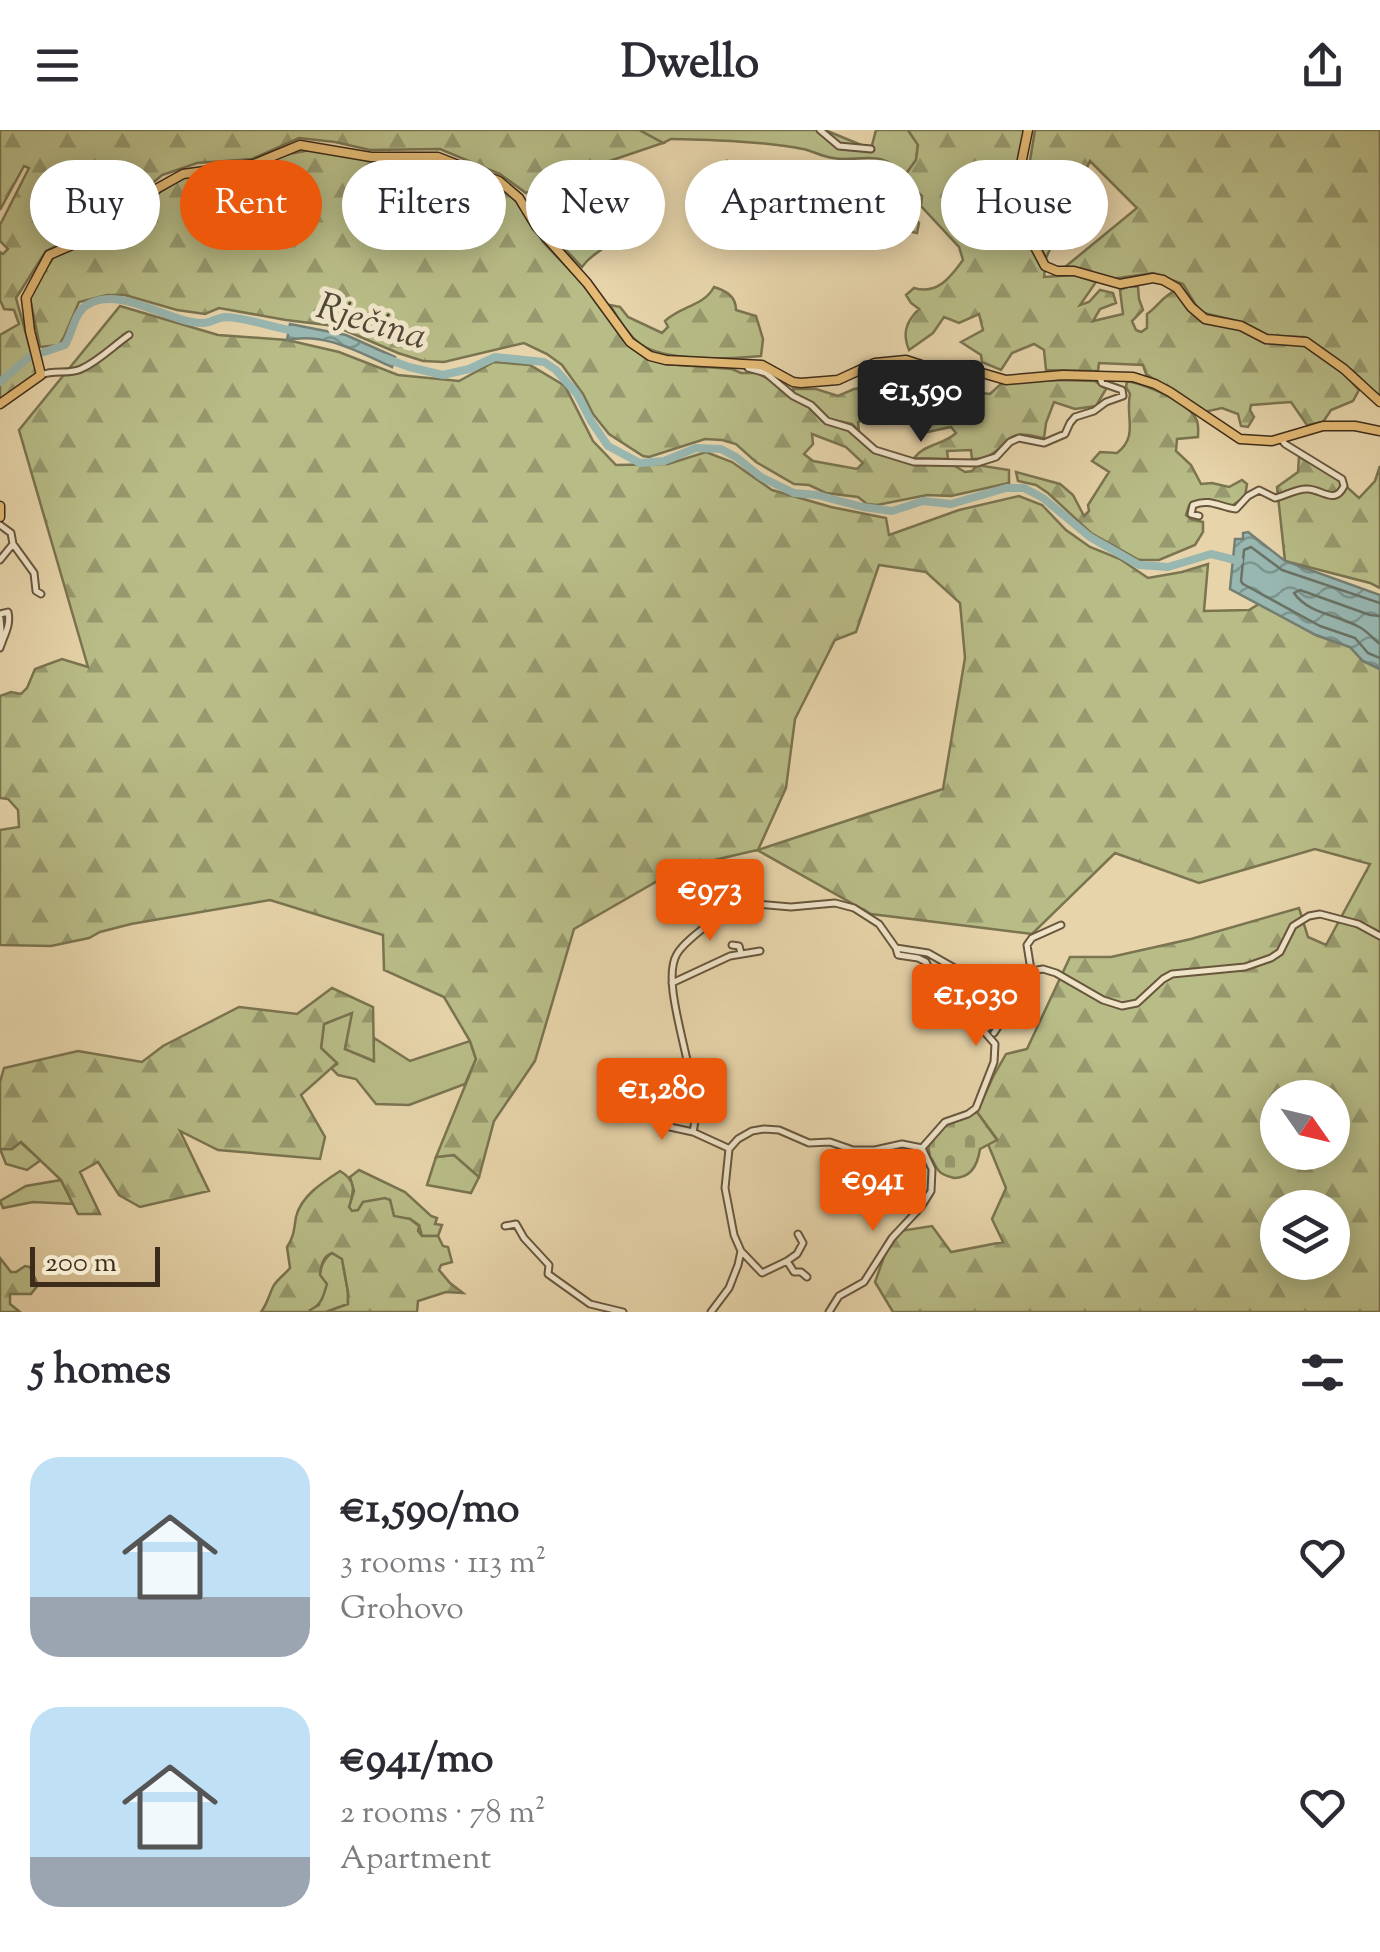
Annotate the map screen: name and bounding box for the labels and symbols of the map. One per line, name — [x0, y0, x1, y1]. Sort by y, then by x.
water label: Rječina — [309, 282, 433, 366]
pin: €1,590 — [840, 360, 1002, 445]
pin: €973 — [651, 859, 769, 944]
pin: €1,030 — [895, 964, 1057, 1049]
pin: €1,280 — [581, 1058, 743, 1143]
north arrow — [1260, 1080, 1350, 1170]
pin: €941 — [814, 1149, 932, 1234]
scale bar — [30, 1242, 160, 1286]

